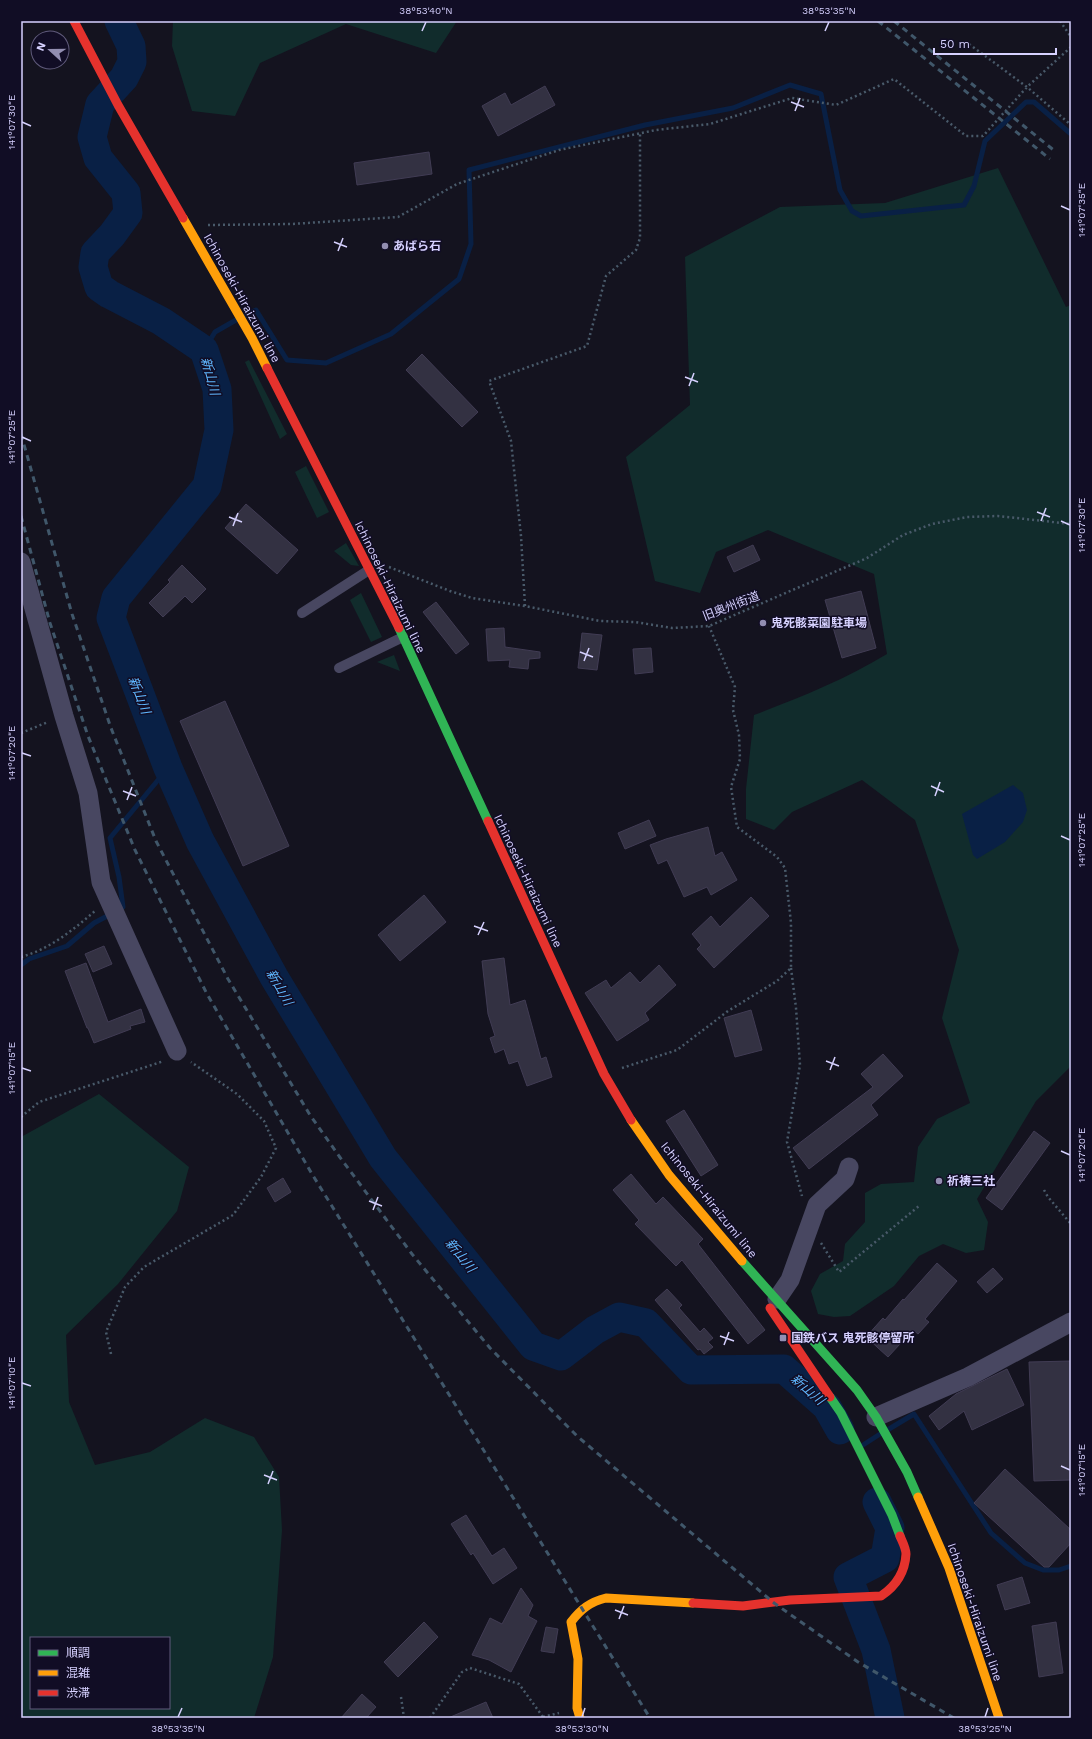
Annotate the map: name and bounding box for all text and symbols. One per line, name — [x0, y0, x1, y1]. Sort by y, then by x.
text: 38°53'40"N — [399, 5, 453, 16]
text: 38°53'35"N — [802, 5, 856, 16]
north arrow — [30, 30, 70, 70]
scale bar — [934, 30, 1056, 56]
text: 50 m — [940, 37, 970, 51]
text: N — [34, 40, 49, 53]
text: 141°07'30"E — [6, 95, 17, 149]
text: 141°07'35"E — [1076, 183, 1087, 237]
street label: Ichinoseki-Hiraizumi line — [201, 231, 283, 365]
place label: あばら石 — [393, 239, 441, 253]
marker: あばら石 — [380, 241, 390, 251]
water label: 新山川 — [198, 355, 223, 399]
text: 141°07'25"E — [6, 410, 17, 464]
text: 141°07'30"E — [1076, 498, 1087, 552]
street label: Ichinoseki-Hiraizumi line — [352, 519, 428, 655]
street label: 旧奥州街道 — [700, 589, 762, 623]
place label: 鬼死骸菜園駐車場 — [771, 616, 867, 630]
marker: 鬼死骸菜園駐車場 — [758, 618, 768, 628]
water label: 新山川 — [126, 674, 154, 718]
text: 141°07'20"E — [6, 726, 17, 780]
street label: Ichinoseki-Hiraizumi line — [491, 812, 565, 950]
text: 141°07'25"E — [1076, 813, 1087, 867]
water label: 新山川 — [263, 967, 297, 1010]
text: 141°07'15"E — [6, 1042, 17, 1094]
text: 141°07'20"E — [1076, 1128, 1087, 1182]
street label: Ichinoseki-Hiraizumi line — [658, 1139, 760, 1261]
place label: 祈祷三社 — [947, 1174, 995, 1188]
marker: 祈祷三社 — [934, 1176, 944, 1186]
water label: 新山川 — [443, 1235, 480, 1277]
place label: 国鉄バス 鬼死骸停留所 — [791, 1331, 914, 1345]
marker: 国鉄バス 鬼死骸停留所 — [778, 1333, 788, 1343]
text: 141°07'10"E — [6, 1357, 17, 1409]
water label: 新山川 — [788, 1371, 829, 1409]
text: 141°07'15"E — [1076, 1444, 1087, 1496]
street label: Ichinoseki-Hiraizumi line — [945, 1541, 1005, 1683]
legend — [30, 1637, 170, 1709]
text: 順調 — [66, 1646, 90, 1660]
text: 混雑 — [66, 1666, 90, 1680]
text: 渋滞 — [66, 1686, 90, 1700]
text: 38°53'35"N — [151, 1723, 205, 1734]
text: 38°53'30"N — [555, 1723, 609, 1734]
text: 38°53'25"N — [958, 1723, 1012, 1734]

